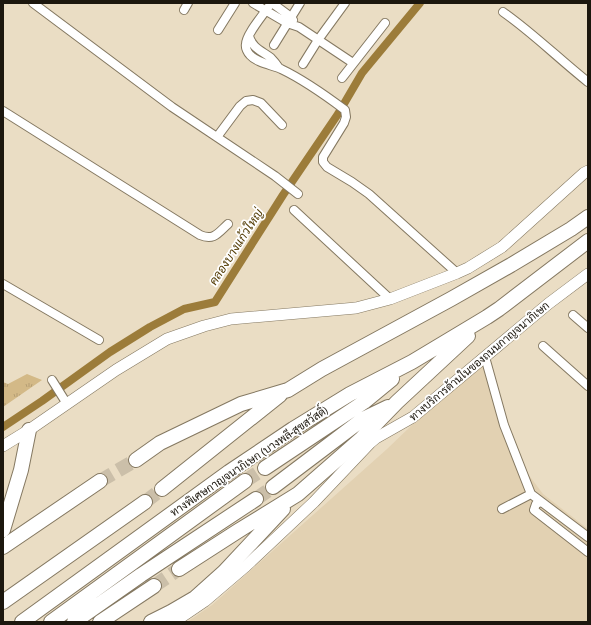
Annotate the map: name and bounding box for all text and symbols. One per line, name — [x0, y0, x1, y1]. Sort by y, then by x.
water label: คลองบางแก้วใหญ่ — [205, 205, 267, 288]
street label: ทางบริการด้านในของถนนกาญจนาภิเษก — [405, 297, 552, 424]
street label: ทางพิเศษกาญจนาภิเษก (บางพลี-สุขสวัสดิ์) — [165, 399, 332, 521]

